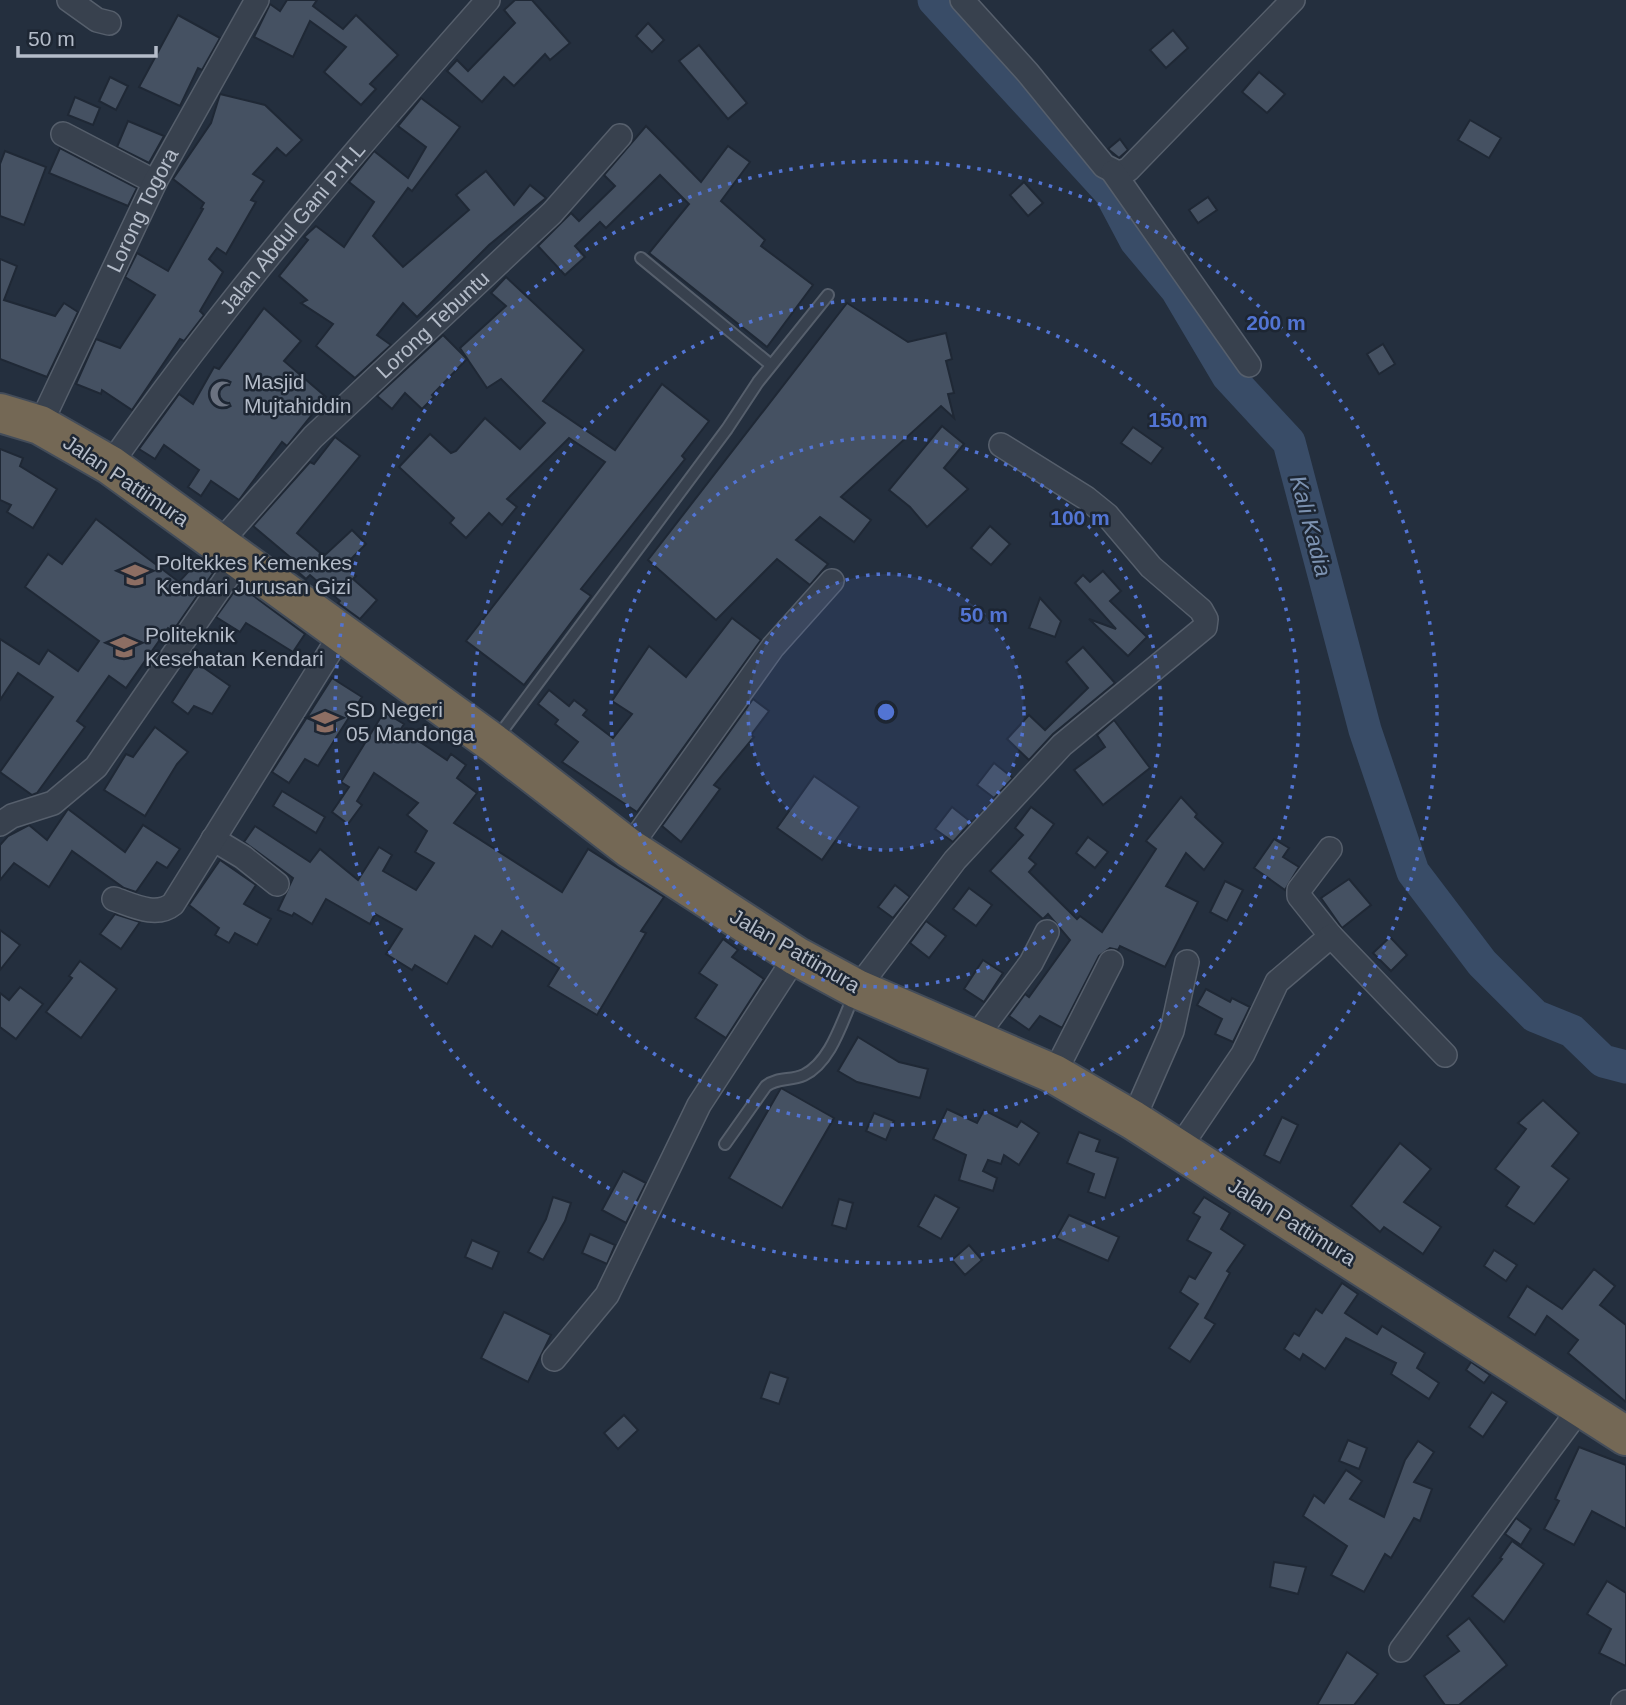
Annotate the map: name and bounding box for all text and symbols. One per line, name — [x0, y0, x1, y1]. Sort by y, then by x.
scale bar — [18, 14, 156, 58]
text: 50 m — [28, 27, 75, 50]
street label: Jalan Abdul Gani P.H.L — [215, 138, 369, 318]
street label: Lorong Togora — [102, 144, 183, 276]
street label: Lorong Tebuntu — [371, 266, 493, 383]
text: 200 m — [1246, 311, 1306, 334]
place label: Masjid Mujtahiddin — [244, 370, 351, 417]
mosque icon: Masjid Mujtahiddin — [208, 379, 238, 409]
text: 150 m — [1148, 408, 1208, 431]
street label: Jalan Pattimura — [59, 430, 193, 531]
water label: Kali Kadia — [1285, 473, 1337, 579]
text: 100 m — [1050, 506, 1110, 529]
place label: Poltekkes Kemenkes Kendari Jurusan Gizi — [156, 551, 352, 598]
school or university icon: Poltekkes Kemenkes Kendari Jurusan Gizi — [120, 560, 150, 590]
text: 50 m — [960, 603, 1008, 626]
place label: Politeknik Kesehatan Kendari — [145, 623, 324, 670]
school or university icon: Politeknik Kesehatan Kendari — [109, 632, 139, 662]
place label: SD Negeri 05 Mandonga — [346, 698, 475, 745]
centre of rings — [874, 700, 898, 724]
school or university icon: SD Negeri 05 Mandonga — [310, 707, 340, 737]
street label: Jalan Pattimura — [726, 904, 864, 997]
street label: Jalan Pattimura — [1224, 1173, 1360, 1270]

